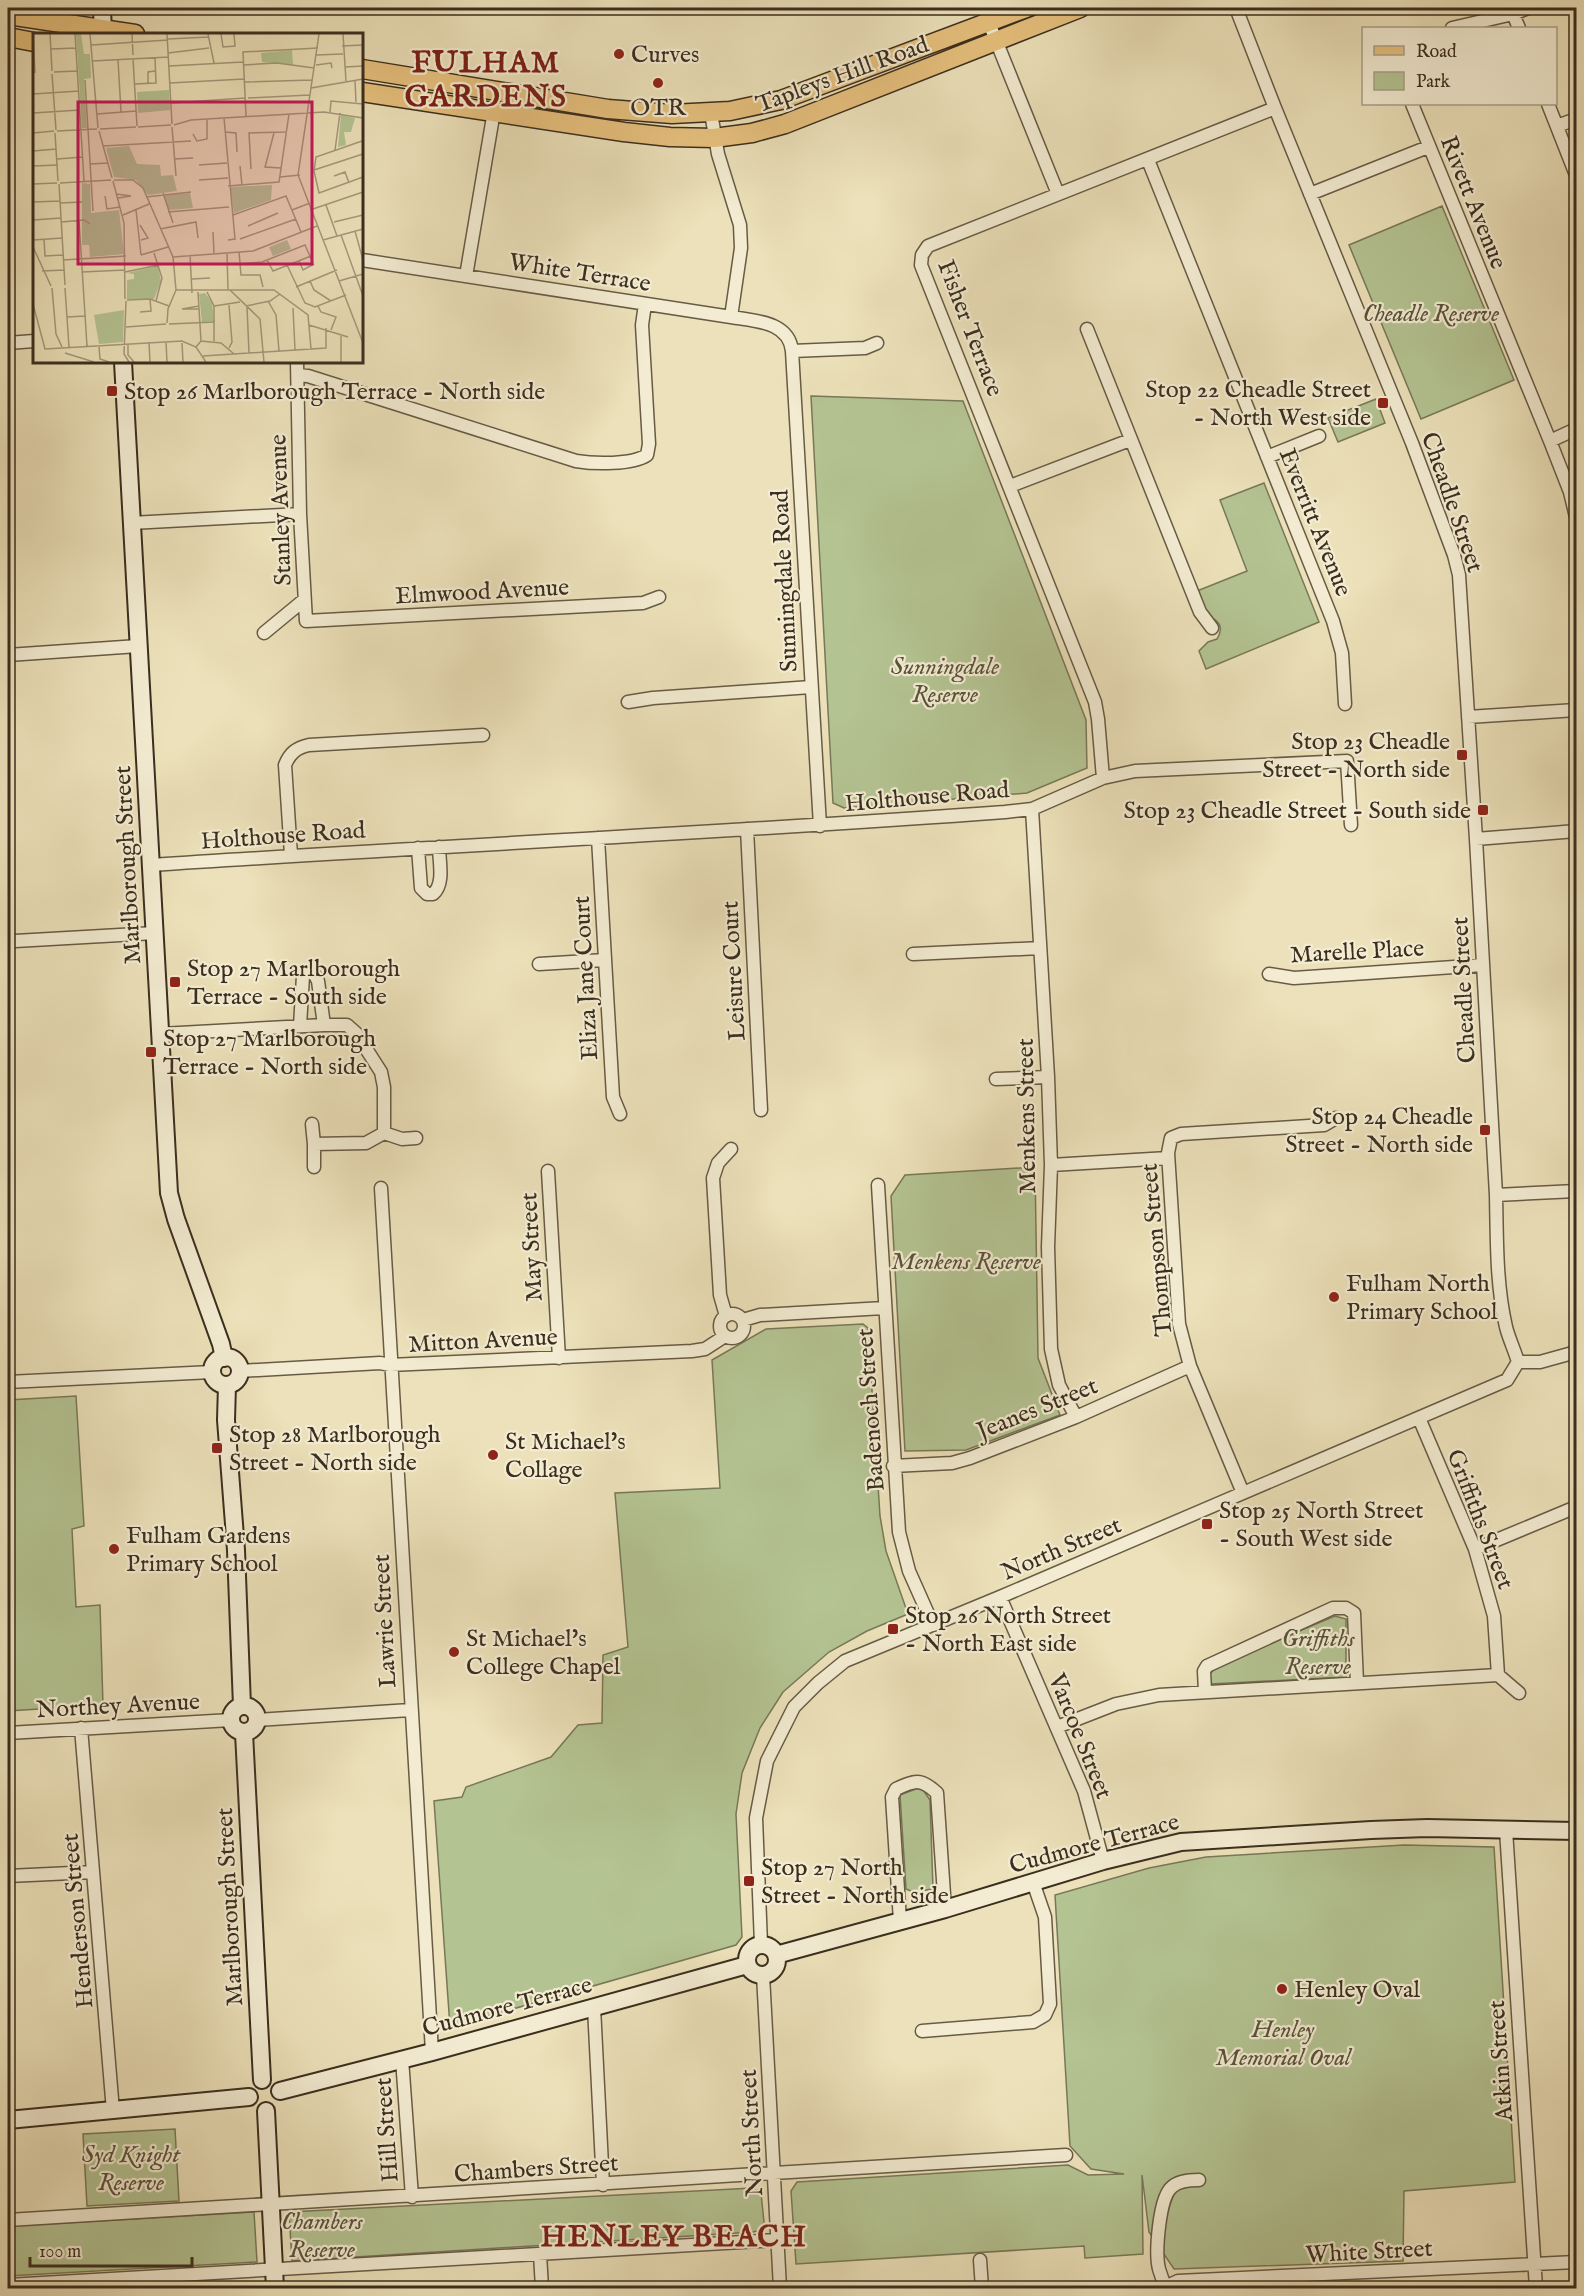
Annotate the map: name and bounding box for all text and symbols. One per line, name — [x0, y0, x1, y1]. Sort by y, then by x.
legend — [1362, 27, 1557, 105]
street label: Tapleys Hill Road — [752, 30, 933, 121]
inset map — [33, 33, 363, 363]
place label: Curves — [631, 40, 699, 71]
text: Road — [1416, 41, 1457, 64]
district label: FULHAM GARDENS — [405, 45, 567, 117]
marker: Curves — [612, 47, 626, 61]
text: Park — [1416, 71, 1451, 94]
marker: OTR — [651, 76, 665, 90]
place label: OTR — [630, 93, 687, 124]
street label: Rivett Avenue — [1432, 131, 1513, 274]
street label: White Terrace — [507, 247, 653, 300]
street label: Fisher Terrace — [929, 256, 1010, 401]
park label: Cheadle Reserve — [1363, 299, 1499, 330]
place label: Stop 22 Cheadle Street - North West side — [1145, 375, 1371, 434]
place label: Stop 26 Marlborough Terrace - North side — [124, 377, 545, 408]
marker: Stop 26 Marlborough Terrace - North side — [105, 384, 119, 398]
marker: Stop 22 Cheadle Street - North West side — [1376, 396, 1390, 410]
street label: Cheadle Street — [1413, 428, 1490, 577]
street label: Stanley Avenue — [263, 434, 300, 586]
street label: Everritt Avenue — [1271, 444, 1358, 601]
street label: Sunningdale Road — [765, 489, 806, 673]
street label: Elmwood Avenue — [394, 572, 570, 613]
park label: Sunningdale Reserve — [891, 652, 999, 711]
place label: Stop 23 Cheadle Street - North side — [1262, 727, 1450, 786]
marker: Stop 23 Cheadle Street - North side — [1455, 748, 1469, 762]
street label: Marlborough Street — [108, 765, 149, 965]
street label: Holthouse Road — [844, 775, 1011, 820]
place label: Stop 23 Cheadle Street - South side — [1123, 796, 1471, 827]
marker: Stop 23 Cheadle Street - South side — [1476, 803, 1490, 817]
street label: Holthouse Road — [200, 815, 367, 858]
street label: Eliza Jane Court — [567, 895, 606, 1061]
street label: Leisure Court — [715, 900, 754, 1042]
street label: Cheadle Street — [1445, 916, 1484, 1064]
street label: Marelle Place — [1289, 934, 1425, 971]
place label: Stop 27 Marlborough Terrace - South side — [187, 954, 400, 1013]
marker: Stop 27 Marlborough Terrace - South side — [168, 975, 182, 989]
place label: Stop 27 Marlborough Terrace - North side — [163, 1024, 376, 1083]
street label: Menkens Street — [1011, 1038, 1044, 1194]
marker: Stop 27 Marlborough Terrace - North side — [144, 1045, 158, 1059]
place label: Stop 24 Cheadle Street - North side — [1285, 1102, 1473, 1161]
marker: Stop 24 Cheadle Street - North side — [1478, 1123, 1492, 1137]
street label: Thompson Street — [1134, 1162, 1181, 1338]
street label: May Street — [514, 1191, 551, 1302]
park label: Menkens Reserve — [891, 1247, 1041, 1278]
place label: Fulham North Primary School — [1346, 1269, 1498, 1328]
marker: Fulham North Primary School — [1327, 1290, 1341, 1304]
street label: Mitton Avenue — [408, 1322, 559, 1361]
street label: Badenoch Street — [850, 1327, 893, 1493]
street label: Jeanes Street — [970, 1371, 1103, 1449]
place label: Stop 28 Marlborough Street - North side — [229, 1420, 441, 1479]
place label: St Michael's Collage — [505, 1427, 626, 1486]
marker: Stop 28 Marlborough Street - North side — [210, 1441, 224, 1455]
street label: Griffiths Street — [1439, 1445, 1520, 1594]
marker: St Michael's Collage — [486, 1448, 500, 1462]
place label: Stop 25 North Street - South West side — [1219, 1496, 1423, 1555]
street label: North Street — [997, 1510, 1126, 1589]
marker: Stop 25 North Street - South West side — [1200, 1517, 1214, 1531]
place label: Fulham Gardens Primary School — [126, 1521, 290, 1580]
marker: Fulham Gardens Primary School — [107, 1542, 121, 1556]
street label: Lawrie Street — [367, 1553, 404, 1689]
place label: Stop 26 North Street - North East side — [905, 1601, 1111, 1660]
marker: Stop 26 North Street - North East side — [886, 1622, 900, 1636]
place label: St Michael's College Chapel — [466, 1624, 621, 1683]
park label: Griffiths Reserve — [1281, 1624, 1356, 1683]
marker: St Michael's College Chapel — [447, 1645, 461, 1659]
street label: Varcoe Street — [1040, 1668, 1119, 1804]
street label: Northey Avenue — [35, 1687, 201, 1726]
street label: Marlborough Street — [210, 1807, 251, 2007]
street label: Cudmore Terrace — [1006, 1807, 1183, 1882]
street label: Henderson Street — [55, 1832, 102, 2010]
place label: Stop 27 North Street - North side — [761, 1853, 949, 1912]
marker: Stop 27 North Street - North side — [742, 1874, 756, 1888]
street label: Cudmore Terrace — [419, 1970, 596, 2045]
place label: Henley Oval — [1294, 1975, 1420, 2006]
marker: Henley Oval — [1275, 1982, 1289, 1996]
street label: Atkin Street — [1482, 1999, 1521, 2124]
park label: Henley Memorial Oval — [1215, 2015, 1353, 2074]
street label: North Street — [734, 2068, 771, 2197]
street label: Hill Street — [368, 2076, 407, 2183]
park label: Syd Knight Reserve — [82, 2140, 181, 2199]
street label: Chambers Street — [453, 2148, 619, 2191]
park label: Chambers Reserve — [281, 2207, 364, 2266]
district label: HENLEY BEACH — [541, 2219, 807, 2257]
scale bar — [30, 2230, 192, 2268]
street label: White Street — [1305, 2234, 1433, 2271]
text: 100 m — [39, 2241, 81, 2264]

